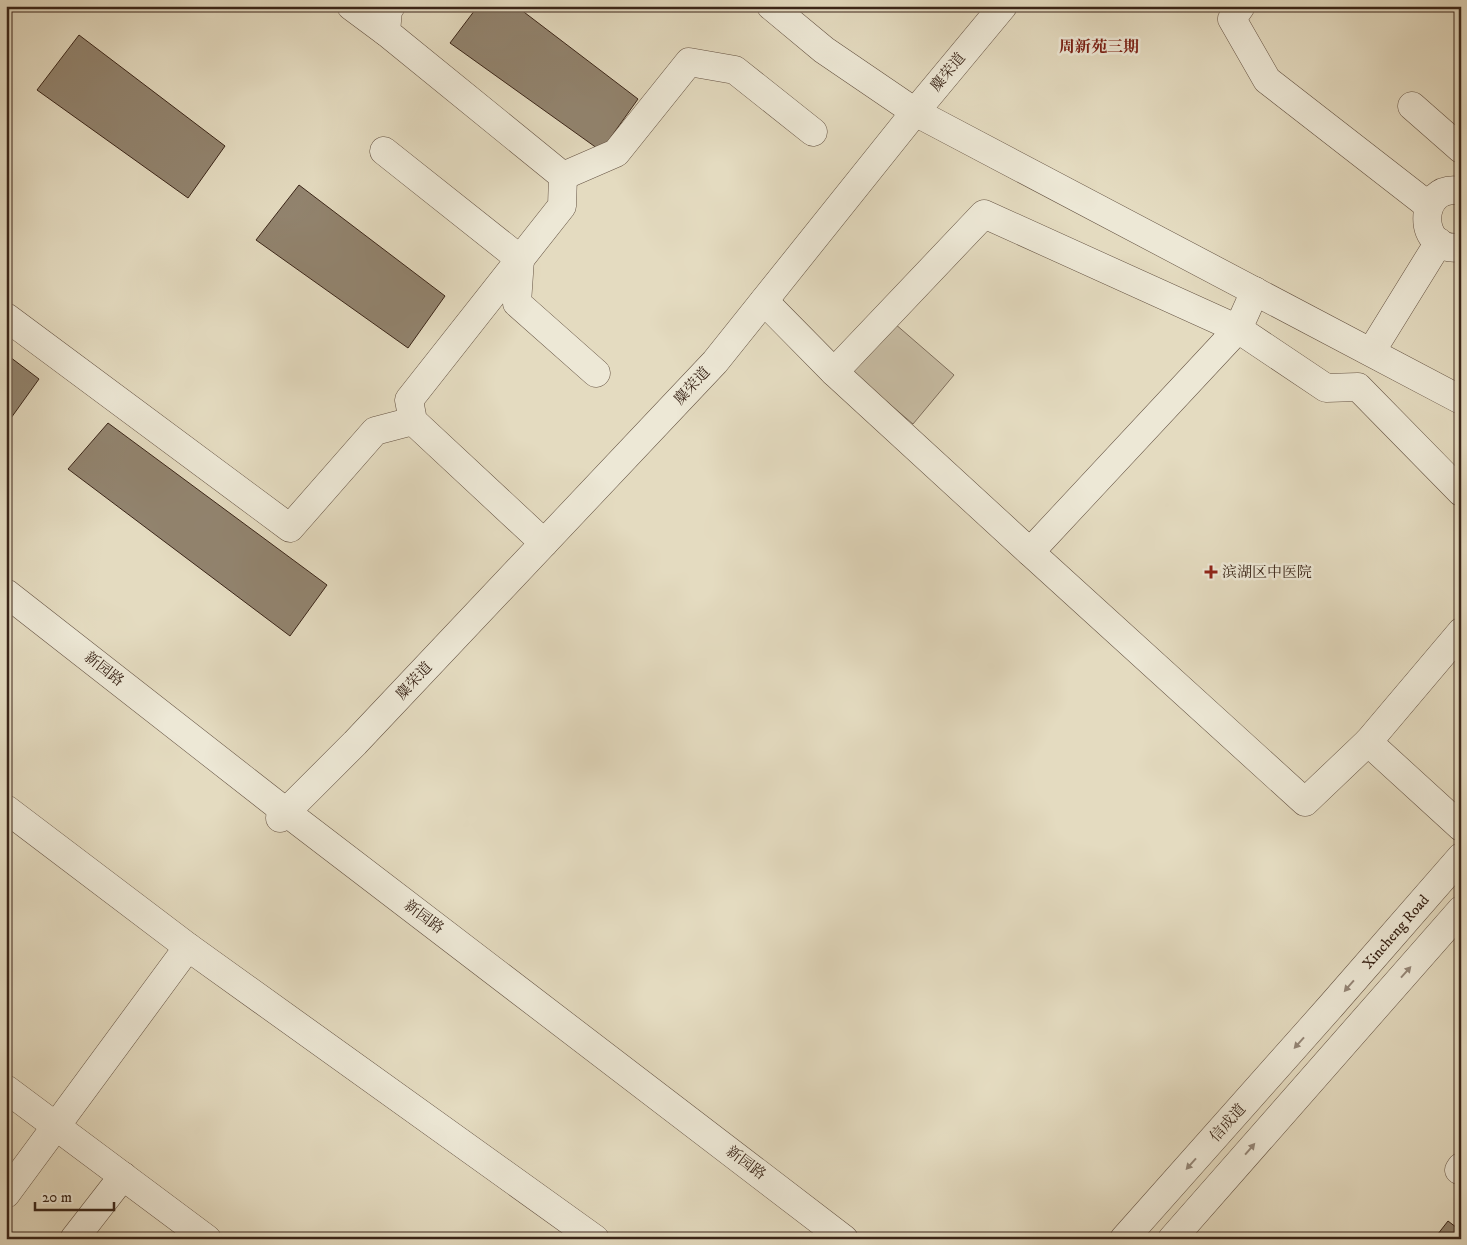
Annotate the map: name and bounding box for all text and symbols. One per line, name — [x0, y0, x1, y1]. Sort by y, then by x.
district label: 周新苑三期 — [1059, 37, 1139, 57]
street label: 麋荣道 — [926, 49, 970, 95]
street label: 麋荣道 — [670, 363, 714, 409]
place label: 滨湖区中医院 — [1222, 563, 1312, 582]
marker: 滨湖区中医院 — [1204, 565, 1218, 579]
street label: 新园路 — [80, 648, 128, 690]
street label: 麋荣道 — [392, 658, 436, 704]
street label: Xincheng Road — [1359, 891, 1434, 973]
street label: 新园路 — [400, 896, 448, 938]
one-way arrow — [1400, 966, 1411, 978]
one-way arrow — [1343, 980, 1354, 993]
one-way arrow — [1293, 1036, 1305, 1048]
street label: 信成道 — [1206, 1100, 1250, 1146]
street label: 新园路 — [722, 1142, 770, 1184]
one-way arrow — [1244, 1144, 1256, 1156]
one-way arrow — [1185, 1158, 1197, 1170]
scale bar — [35, 1180, 114, 1212]
text: 20 m — [42, 1188, 72, 1207]

